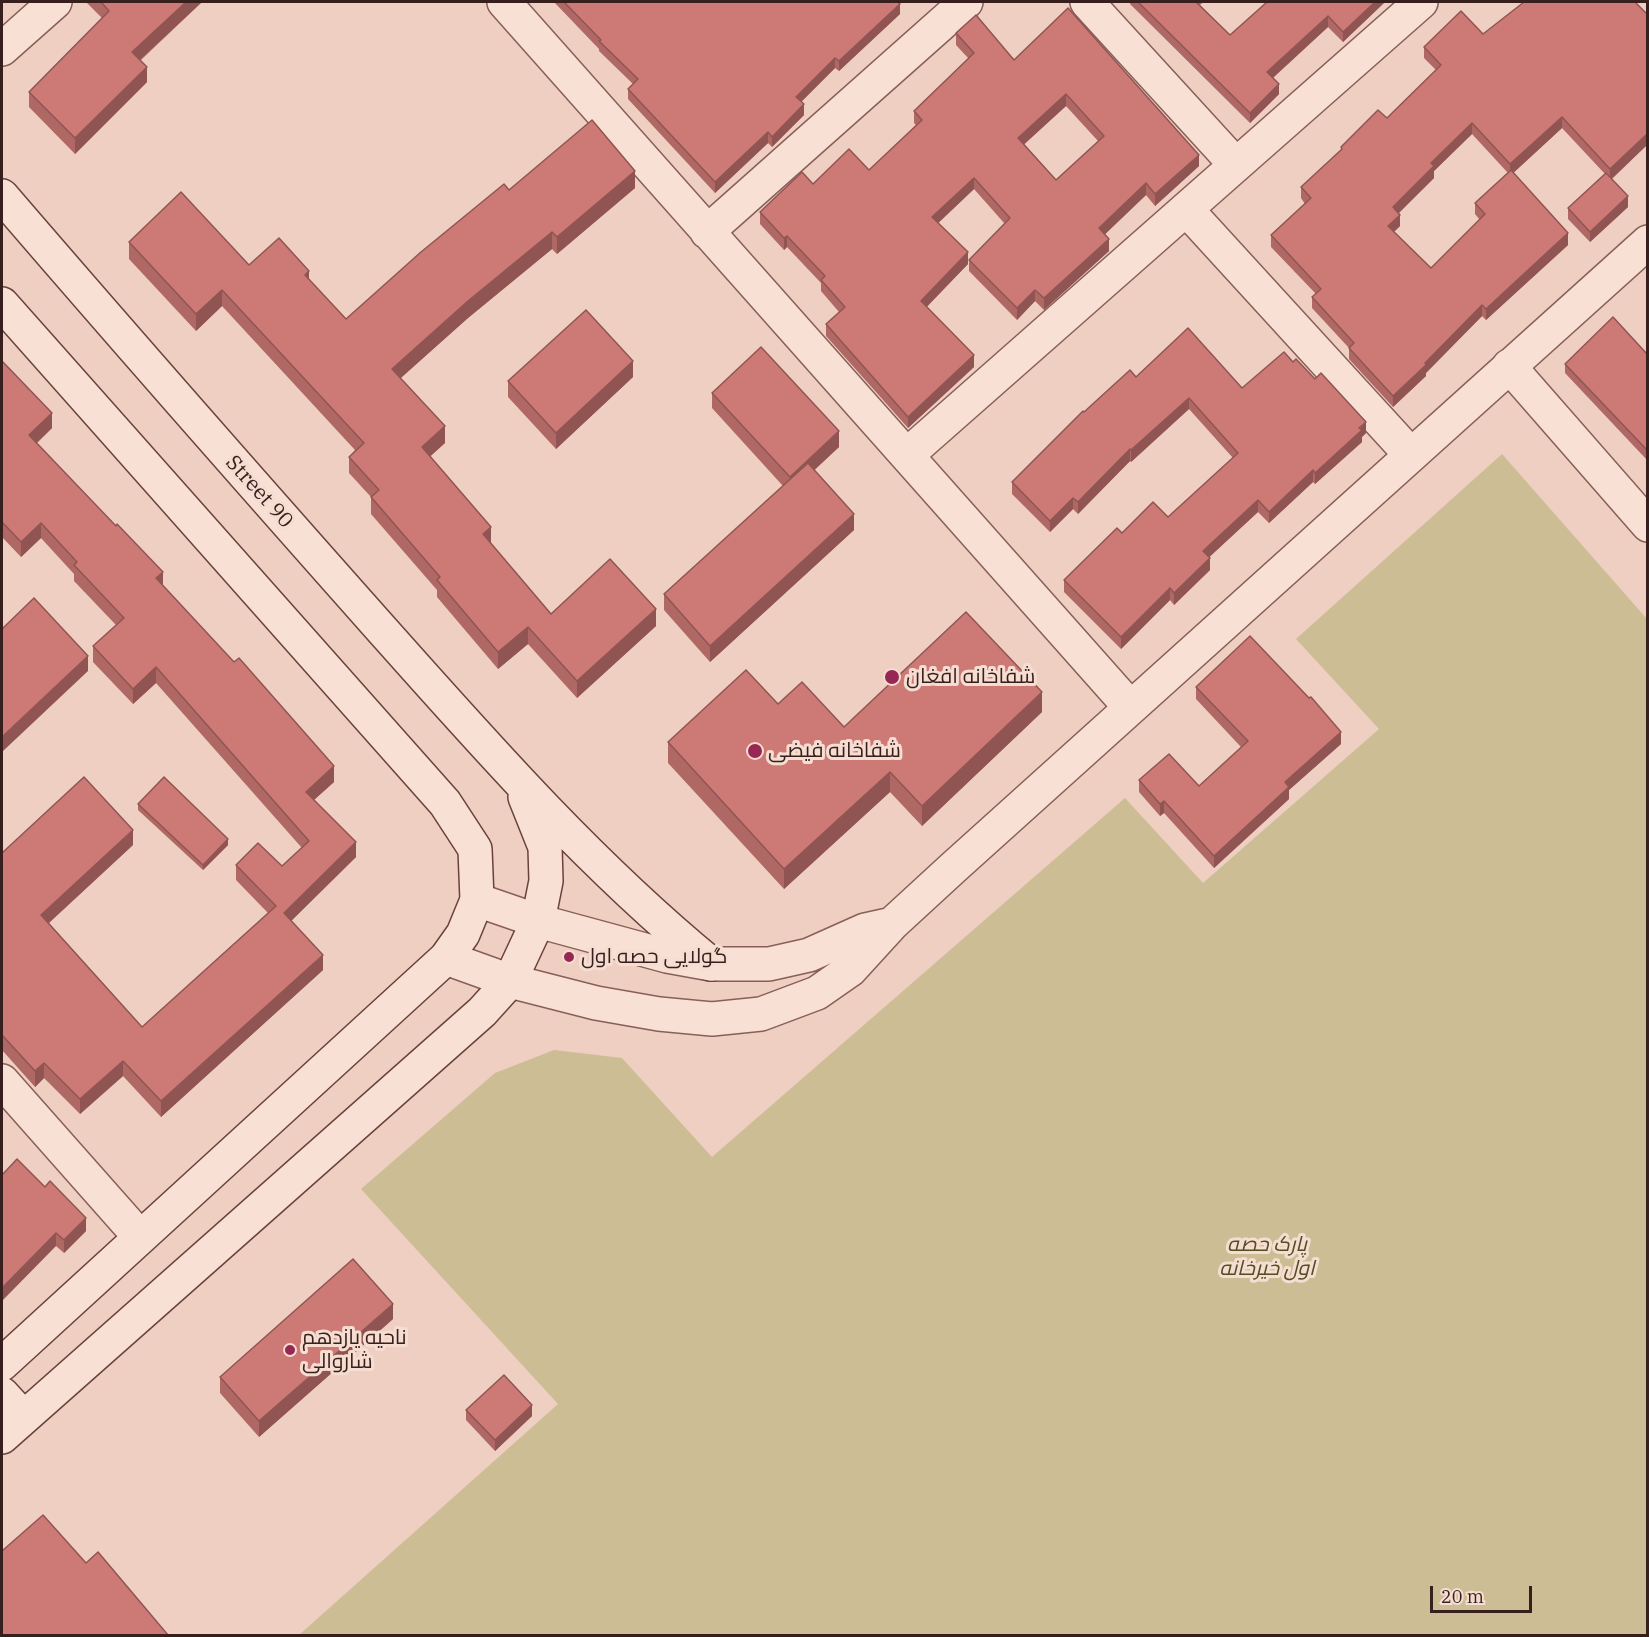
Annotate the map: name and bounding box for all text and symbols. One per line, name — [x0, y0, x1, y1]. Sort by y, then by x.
street label: Street 90 — [220, 450, 298, 534]
place label: شفاخانه افغان — [906, 664, 1035, 690]
marker: شفاخانه افغان — [883, 668, 901, 686]
place label: شفاخانه فیضی — [768, 738, 901, 764]
marker: شفاخانه فیضی — [746, 742, 764, 760]
place label: گولایی حصه اول — [581, 944, 728, 970]
marker: گولایی حصه اول — [562, 950, 576, 964]
park label: پارک حصه اول خیرخانه — [1219, 1232, 1315, 1282]
place label: ناحیه یازدهم شاروالی — [302, 1325, 407, 1375]
marker: ناحیه یازدهم شاروالی — [283, 1343, 297, 1357]
scale bar — [1433, 1574, 1535, 1612]
text: 20 m — [1441, 1585, 1484, 1608]

